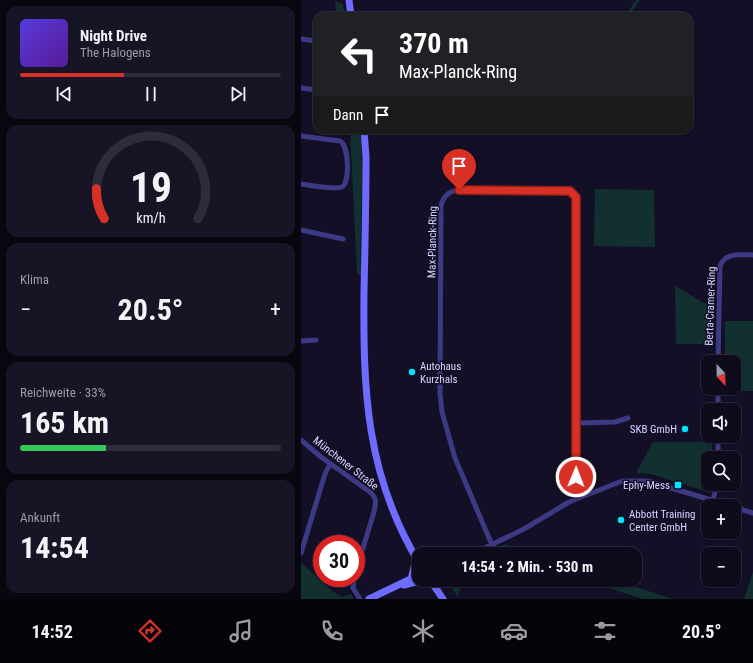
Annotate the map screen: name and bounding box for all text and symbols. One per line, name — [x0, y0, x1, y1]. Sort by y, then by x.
text: Night Drive — [80, 27, 147, 45]
text: 370 m — [399, 27, 469, 60]
icon: left — [333, 28, 385, 80]
text: The Halogens — [80, 45, 151, 60]
text: Max-Planck-Ring — [399, 61, 517, 82]
icon: previous — [53, 83, 75, 105]
icon: pause — [140, 83, 162, 105]
icon: next — [227, 83, 249, 105]
icon: arrive — [371, 104, 393, 126]
text: Dann — [333, 106, 363, 124]
pin — [442, 149, 476, 190]
icon: arrive — [448, 155, 470, 177]
text: 19 — [129, 163, 172, 212]
street label: Max-Planck-Ring — [425, 206, 440, 278]
text: km/h — [136, 209, 165, 225]
street label: Berta-Cramer-Ring — [703, 266, 718, 346]
text: Klima — [20, 272, 49, 287]
text: 20.5° — [118, 292, 183, 327]
text: − — [20, 297, 31, 322]
text: + — [270, 297, 281, 322]
north arrow — [701, 355, 741, 395]
map controls — [701, 355, 741, 587]
place label: Autohaus Kurzhals — [420, 360, 461, 386]
marker: Autohaus Kurzhals — [407, 367, 417, 377]
text: Reichweite · 33% — [20, 385, 106, 400]
button: sound — [701, 403, 741, 443]
text: 165 km — [20, 405, 109, 440]
place label: SKB GmbH — [630, 423, 677, 436]
marker: SKB GmbH — [680, 424, 690, 434]
street label: Münchener Straße — [311, 434, 381, 493]
button: search — [701, 451, 741, 491]
position arrow — [555, 456, 597, 498]
place label: Ephy-Mess — [623, 479, 670, 492]
marker: Ephy-Mess — [673, 480, 683, 490]
button: + — [701, 499, 741, 539]
place label: Abbott Training Center GmbH — [629, 508, 695, 534]
text: Ankunft — [20, 510, 60, 525]
marker: Abbott Training Center GmbH — [616, 515, 626, 525]
text: 14:54 — [20, 530, 89, 565]
speed limit sign: 30 — [313, 535, 365, 587]
button: − — [701, 547, 741, 587]
text: 14:54 · 2 Min. · 530 m — [461, 558, 593, 576]
icon: directions — [136, 617, 164, 645]
icon: music — [227, 617, 255, 645]
icon: phone — [318, 617, 346, 645]
icon: climate — [409, 617, 437, 645]
icon: car — [500, 617, 528, 645]
icon: filters — [591, 617, 619, 645]
text: 14:52 — [32, 621, 73, 642]
text: 20.5° — [682, 621, 721, 642]

